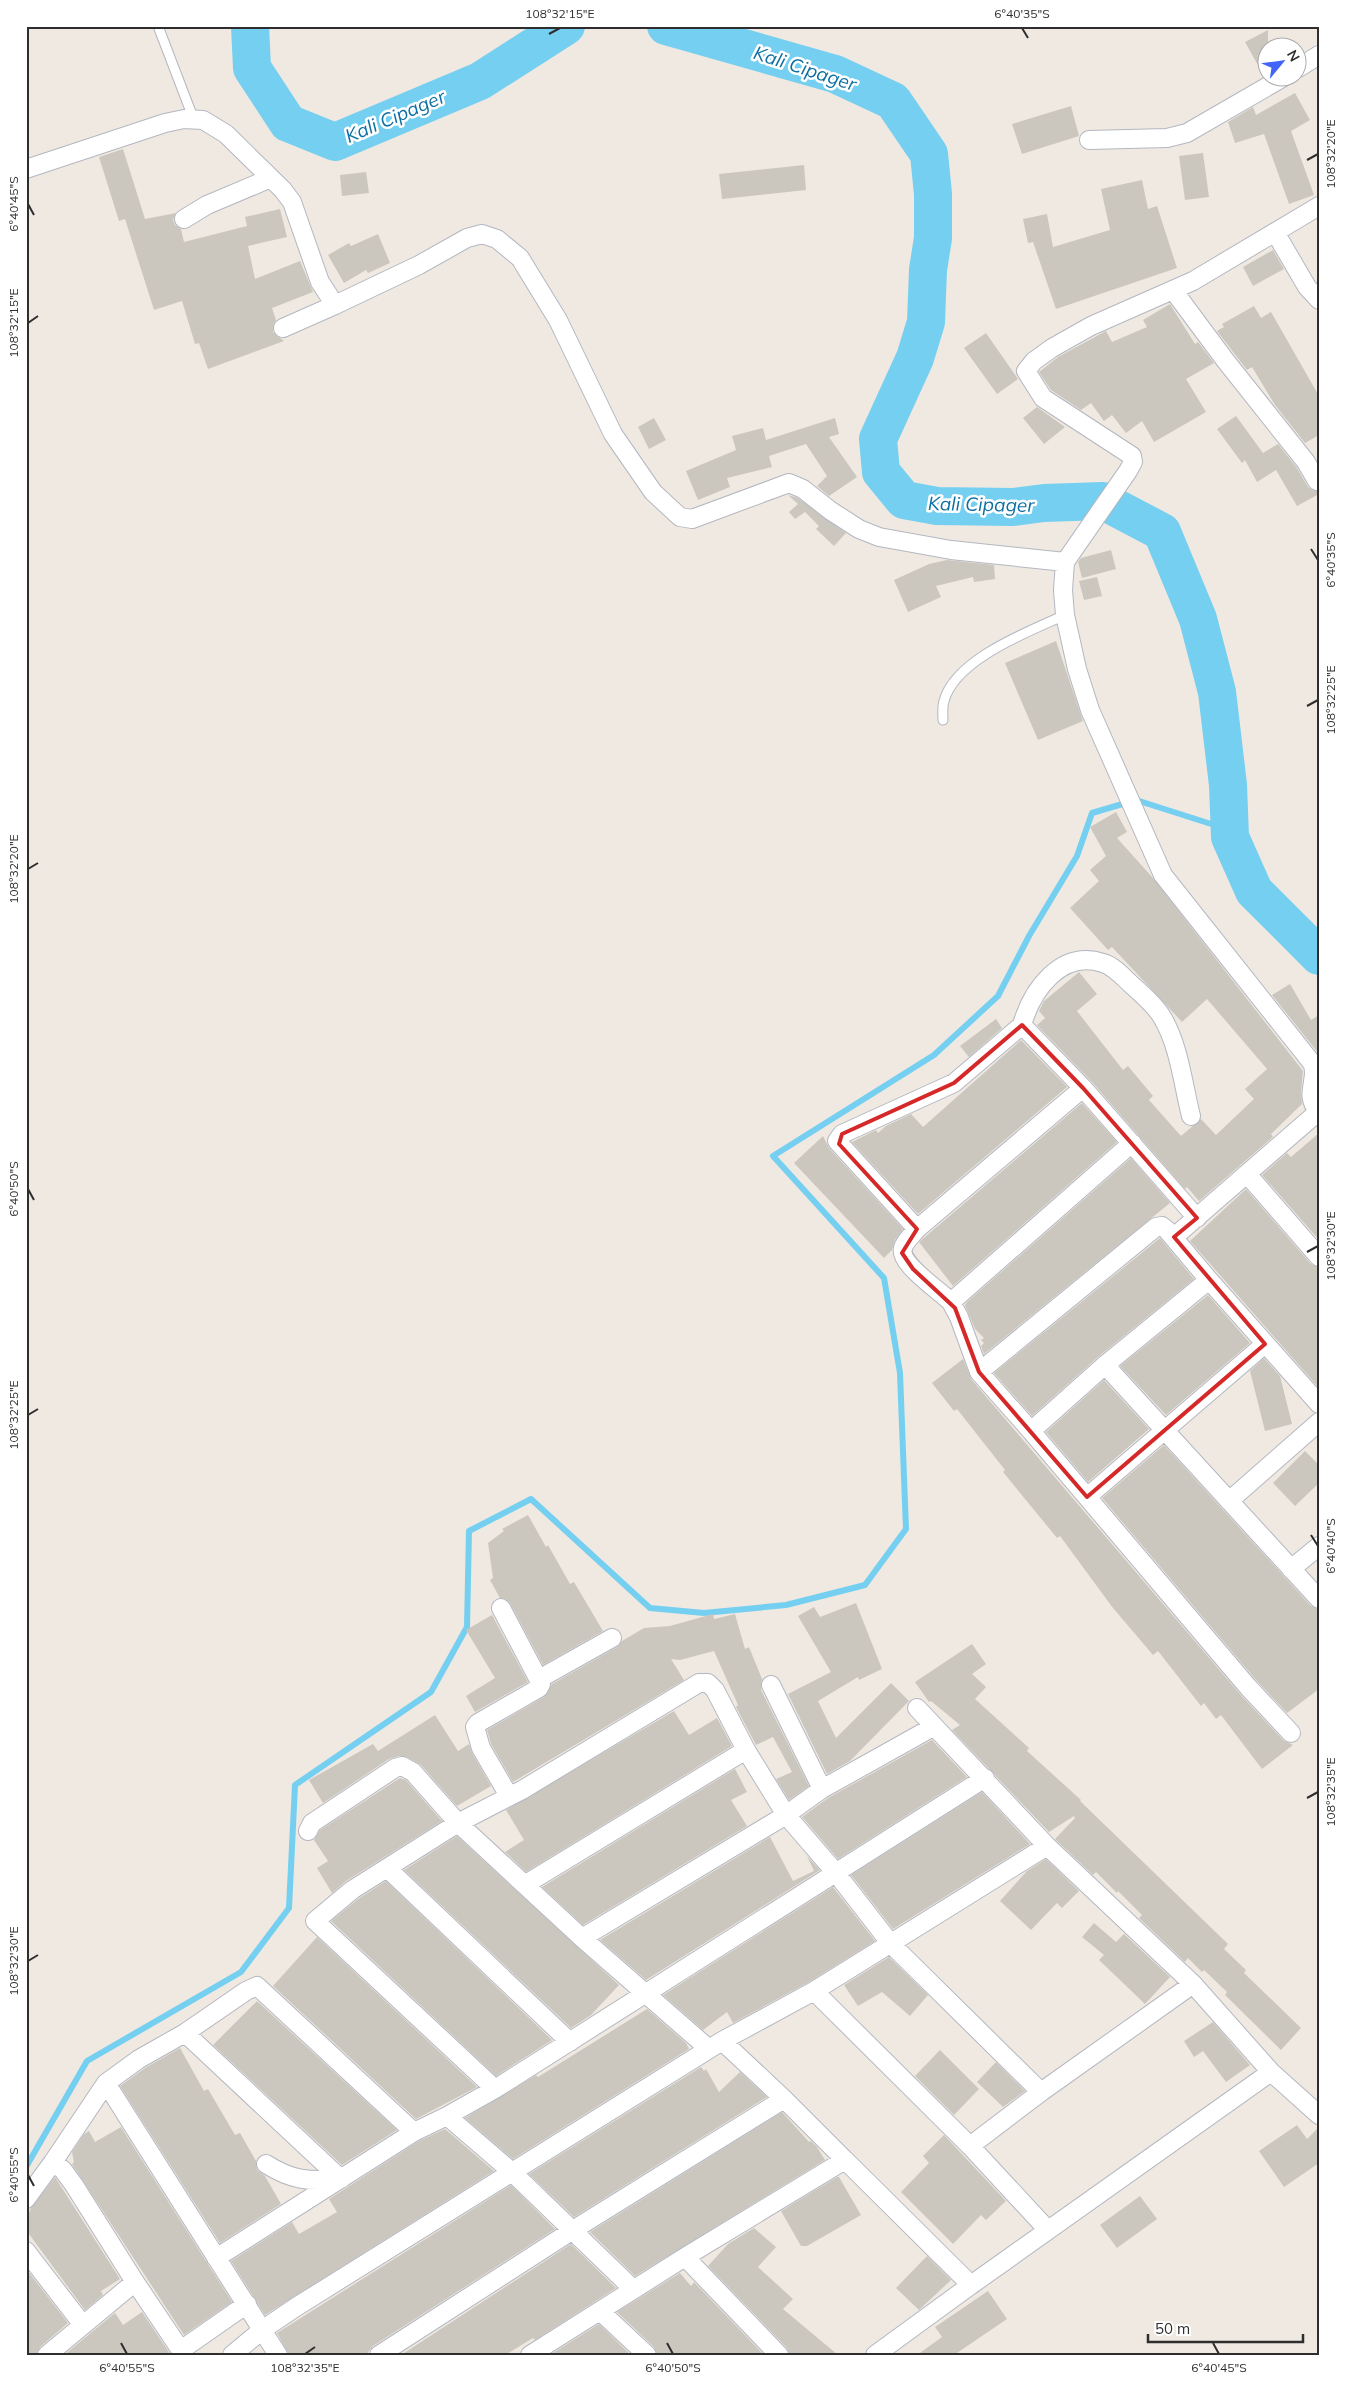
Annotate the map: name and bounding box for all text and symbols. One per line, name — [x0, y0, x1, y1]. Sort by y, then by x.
text: 108°32'15"E — [525, 6, 595, 21]
text: 6°40'35"S — [994, 6, 1050, 21]
north arrow — [1258, 38, 1308, 88]
water label: Kali Cipager — [751, 40, 860, 96]
text: N — [1283, 47, 1304, 65]
water label: Kali Cipager — [341, 84, 450, 148]
text: 108°32'20"E — [1323, 119, 1338, 189]
text: 6°40'45"S — [6, 176, 21, 232]
text: 108°32'15"E — [6, 288, 21, 358]
water label: Kali Cipager — [928, 491, 1036, 517]
text: 6°40'35"S — [1323, 532, 1338, 588]
text: 108°32'25"E — [1323, 665, 1338, 735]
text: 108°32'20"E — [6, 834, 21, 904]
text: 6°40'50"S — [6, 1161, 21, 1217]
text: 108°32'30"E — [1323, 1211, 1338, 1281]
text: 108°32'25"E — [6, 1380, 21, 1450]
text: 6°40'40"S — [1323, 1518, 1338, 1574]
text: 108°32'35"E — [1323, 1757, 1338, 1827]
text: 108°32'30"E — [6, 1926, 21, 1996]
text: 6°40'55"S — [6, 2147, 21, 2203]
scale bar — [1148, 2311, 1302, 2343]
text: 50 m — [1155, 2319, 1190, 2338]
text: 6°40'55"S — [99, 2360, 155, 2375]
text: 108°32'35"E — [270, 2360, 340, 2375]
text: 6°40'50"S — [645, 2360, 701, 2375]
text: 6°40'45"S — [1191, 2360, 1247, 2375]

